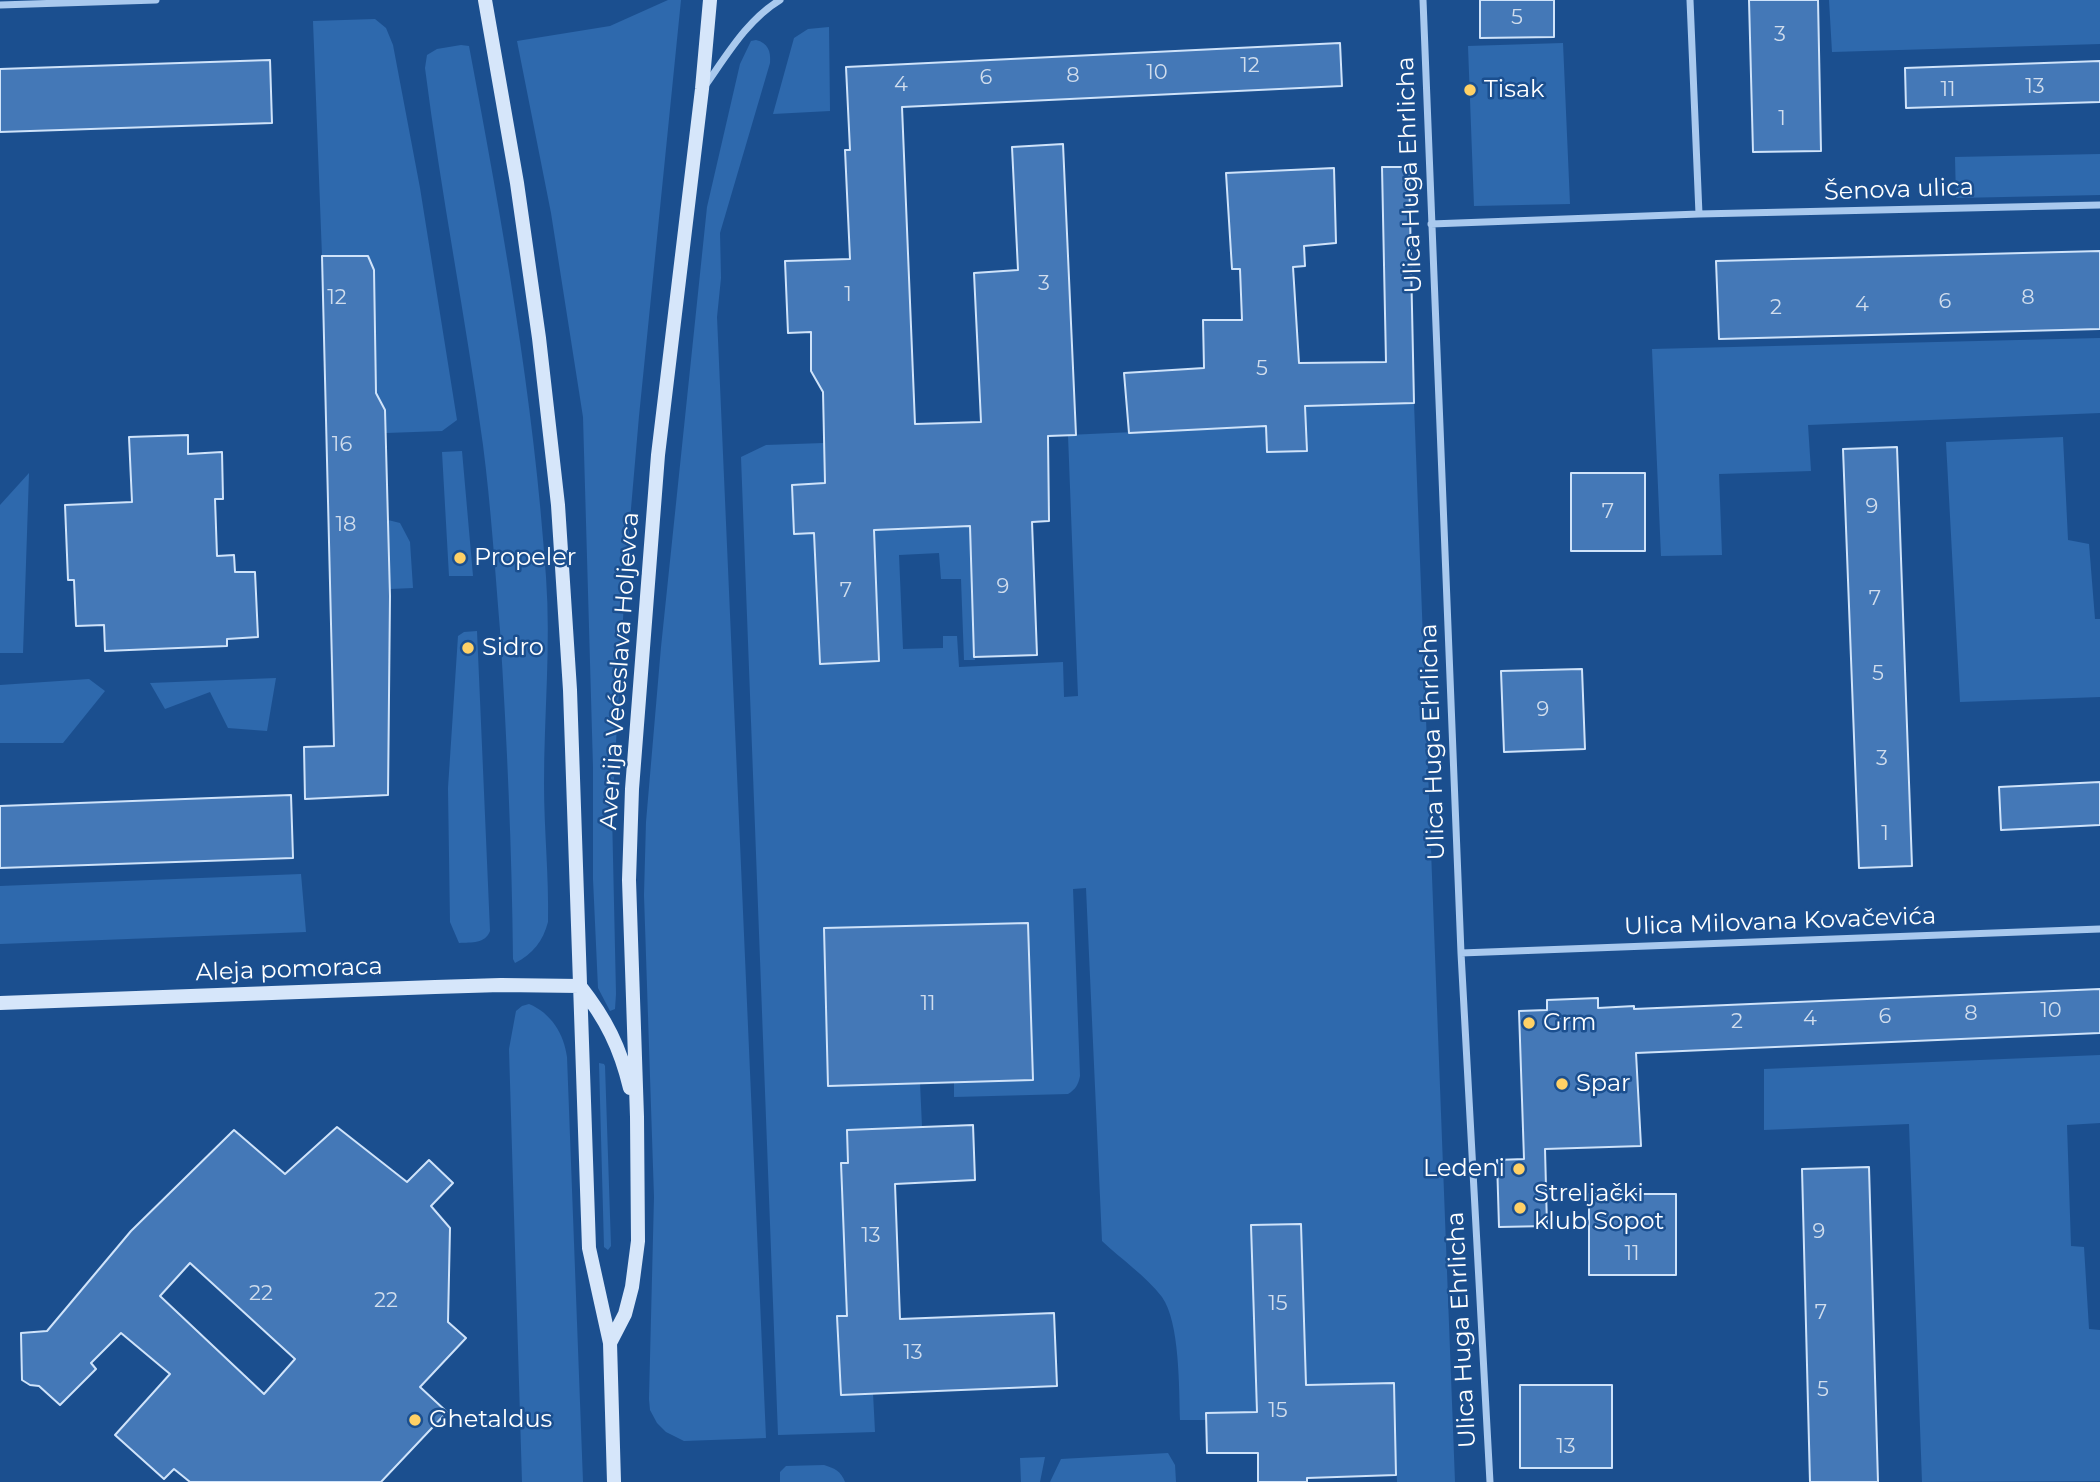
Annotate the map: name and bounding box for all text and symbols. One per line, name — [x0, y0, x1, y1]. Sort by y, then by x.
house number: 5 — [1511, 5, 1523, 31]
house number: 3 — [1774, 22, 1786, 48]
house number: 12 — [1240, 53, 1260, 79]
street label: Ulica Huga Ehrlicha — [1391, 56, 1429, 294]
house number: 10 — [1146, 60, 1168, 86]
house number: 8 — [1066, 63, 1080, 89]
house number: 6 — [980, 65, 992, 91]
house number: 4 — [894, 72, 908, 98]
house number: 13 — [2025, 74, 2045, 100]
place label: Tisak — [1484, 76, 1544, 104]
house number: 11 — [1940, 77, 1956, 103]
marker: Tisak — [1462, 82, 1478, 98]
house number: 1 — [1778, 106, 1786, 132]
street label: Šenova ulica — [1824, 173, 1974, 207]
house number: 3 — [1038, 271, 1050, 297]
house number: 1 — [844, 282, 852, 308]
house number: 12 — [327, 285, 347, 311]
house number: 8 — [2021, 285, 2035, 311]
house number: 6 — [1939, 289, 1951, 315]
house number: 4 — [1855, 292, 1869, 318]
house number: 2 — [1770, 295, 1782, 321]
house number: 5 — [1256, 356, 1268, 382]
house number: 16 — [332, 432, 352, 458]
house number: 9 — [1866, 494, 1878, 520]
house number: 7 — [1602, 499, 1614, 525]
street label: Avenija Većeslava Holjevca — [595, 511, 645, 831]
house number: 18 — [336, 512, 356, 538]
place label: Propeler — [474, 544, 576, 572]
marker: Propeler — [452, 550, 468, 566]
house number: 9 — [997, 574, 1009, 600]
house number: 7 — [840, 578, 852, 604]
house number: 7 — [1869, 586, 1881, 612]
street label: Ulica Huga Ehrlicha — [1414, 623, 1452, 861]
place label: Sidro — [482, 634, 544, 662]
marker: Sidro — [460, 640, 476, 656]
house number: 5 — [1872, 661, 1884, 687]
house number: 9 — [1537, 697, 1549, 723]
house number: 3 — [1876, 746, 1888, 772]
house number: 1 — [1881, 821, 1889, 847]
street label: Ulica Milovana Kovačevića — [1623, 902, 1937, 942]
street label: Aleja pomoraca — [195, 952, 383, 988]
house number: 11 — [920, 991, 936, 1017]
house number: 10 — [2040, 998, 2062, 1024]
house number: 8 — [1964, 1001, 1978, 1027]
house number: 6 — [1879, 1004, 1891, 1030]
house number: 4 — [1803, 1006, 1817, 1032]
place label: Grm — [1543, 1009, 1596, 1037]
house number: 2 — [1731, 1009, 1743, 1035]
marker: Grm — [1521, 1015, 1537, 1031]
place label: Spar — [1576, 1070, 1631, 1098]
marker: Spar — [1554, 1076, 1570, 1092]
place label: Ledeni — [1423, 1155, 1505, 1183]
marker: Ledeni — [1511, 1161, 1527, 1177]
place label: Streljački klub Sopot — [1534, 1180, 1664, 1236]
marker: Streljački klub Sopot — [1512, 1200, 1528, 1216]
street label: Ulica Huga Ehrlicha — [1441, 1211, 1483, 1449]
house number: 9 — [1813, 1219, 1825, 1245]
house number: 13 — [861, 1223, 881, 1249]
house number: 11 — [1624, 1241, 1640, 1267]
house number: 22 — [249, 1281, 273, 1307]
house number: 22 — [374, 1288, 398, 1314]
house number: 15 — [1268, 1291, 1288, 1317]
house number: 7 — [1815, 1300, 1827, 1326]
house number: 13 — [903, 1340, 923, 1366]
house number: 5 — [1817, 1377, 1829, 1403]
house number: 15 — [1268, 1398, 1288, 1424]
place label: Ghetaldus — [429, 1406, 552, 1434]
marker: Ghetaldus — [407, 1412, 423, 1428]
house number: 13 — [1556, 1434, 1576, 1460]

